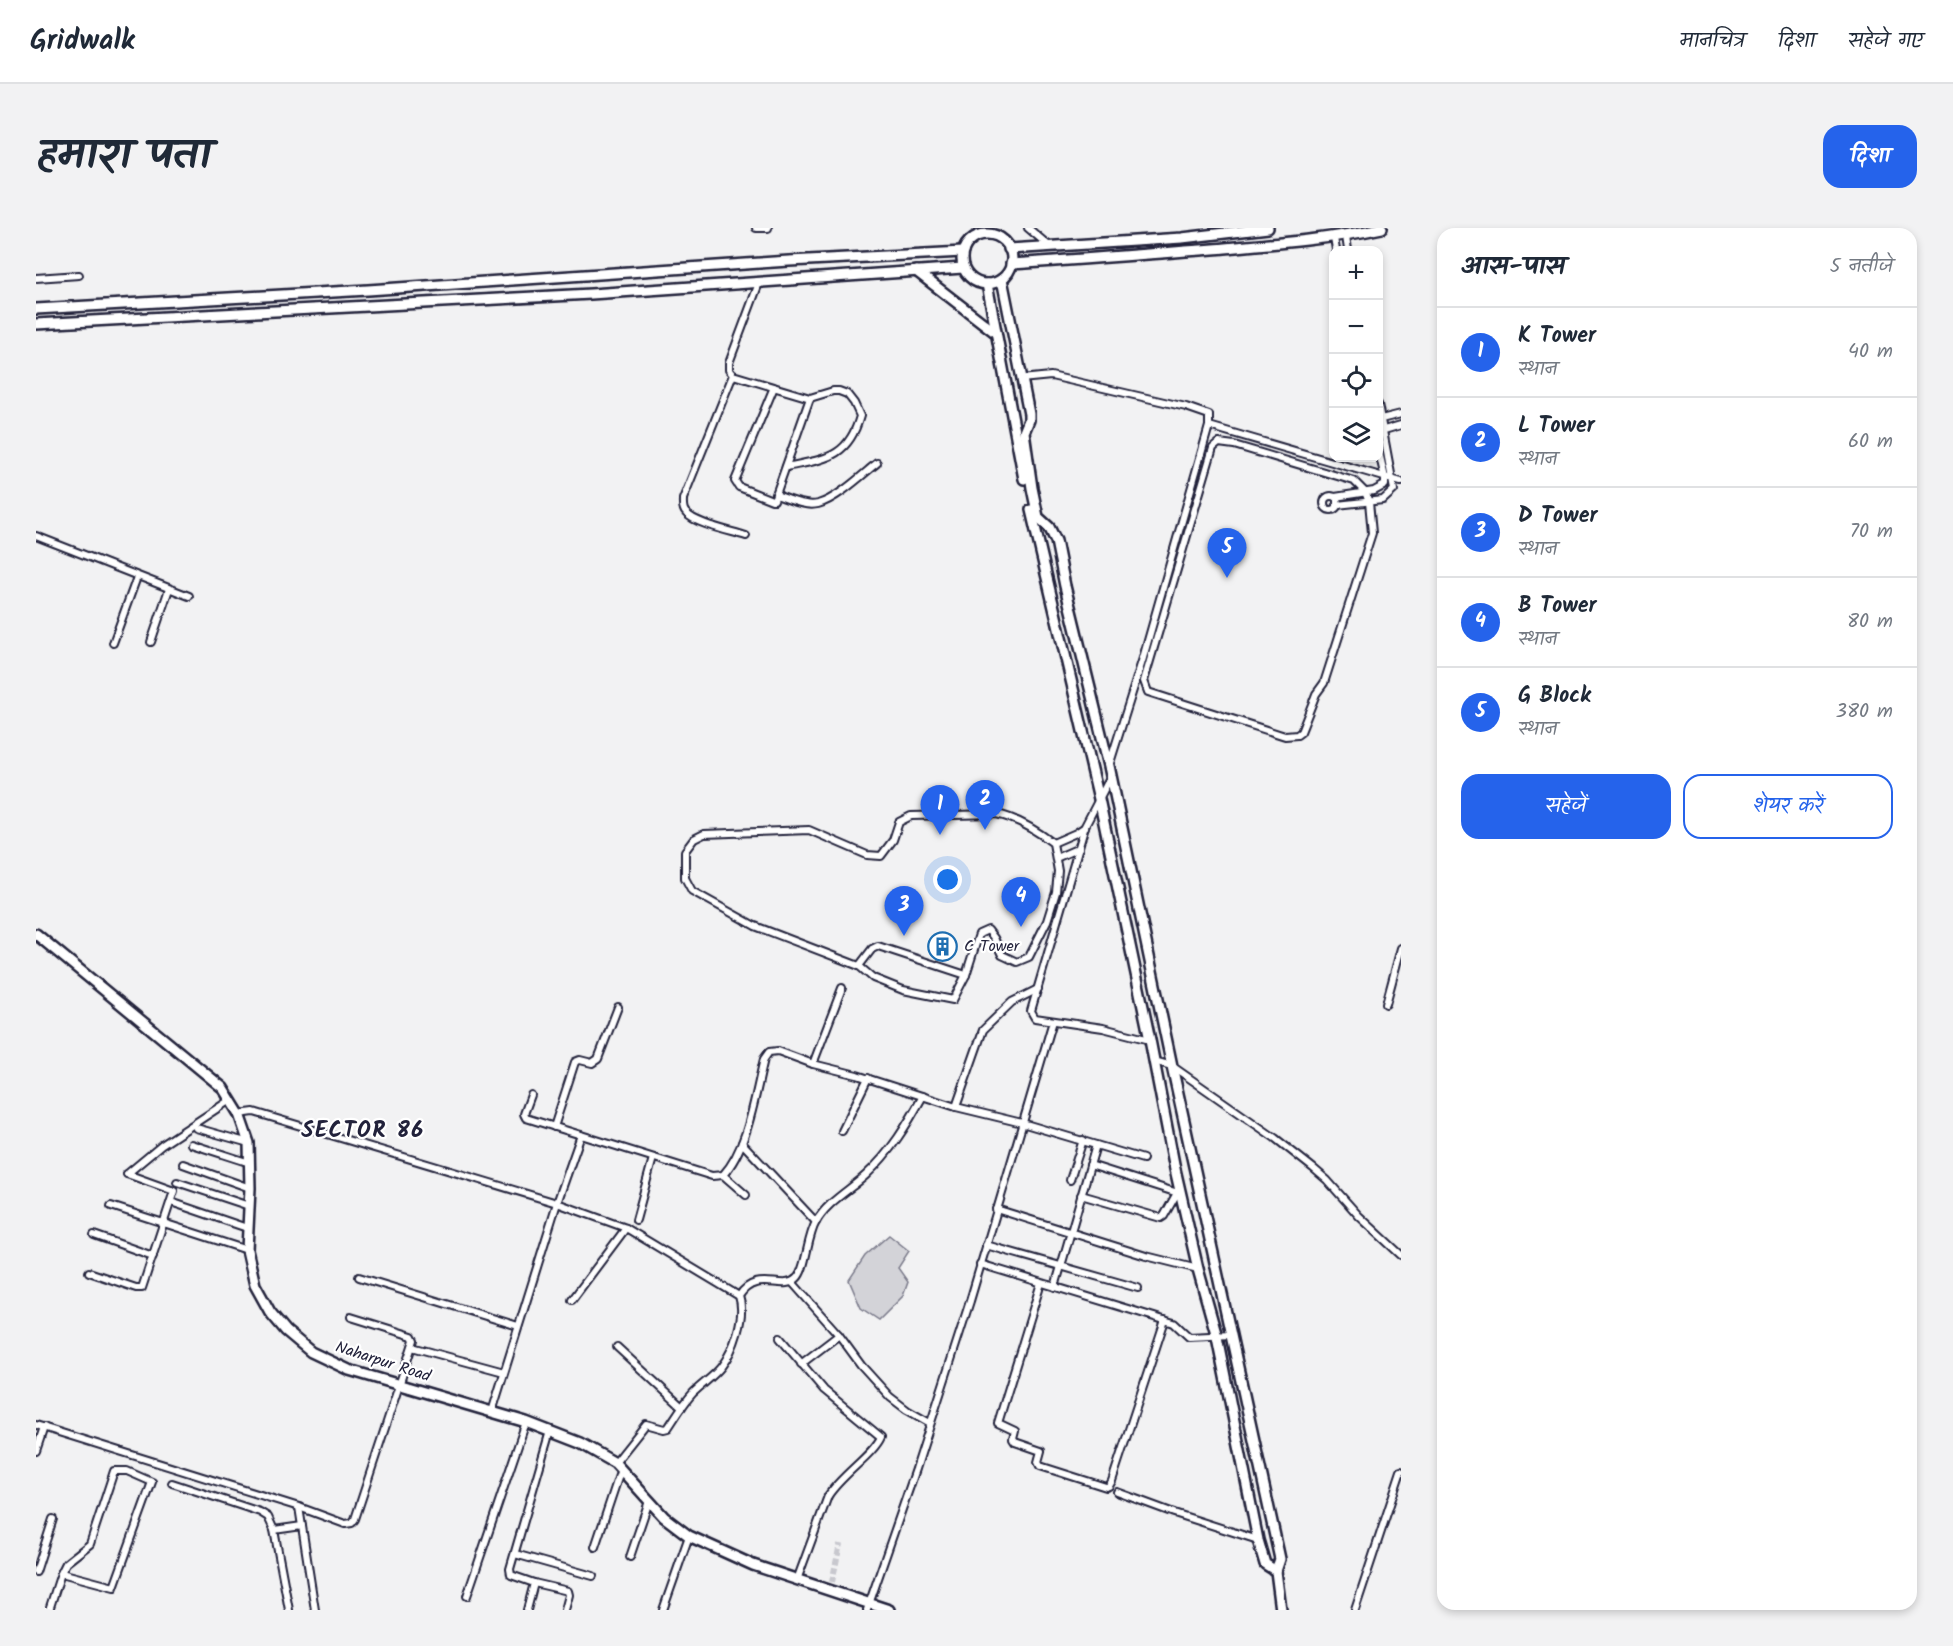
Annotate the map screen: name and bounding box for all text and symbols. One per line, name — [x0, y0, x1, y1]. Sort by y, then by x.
text: Gridwalk — [30, 19, 135, 64]
text: मानचित्र — [1679, 25, 1745, 58]
text: दिशा — [1778, 25, 1815, 58]
text: सहेजे गए — [1848, 25, 1923, 58]
text: हमारा पता — [36, 123, 211, 190]
button: दिशा — [1823, 125, 1917, 188]
map controls — [1329, 246, 1383, 462]
button: + — [1329, 246, 1383, 300]
text: आस-पास — [1461, 246, 1565, 288]
text: 5 नतीजे — [1830, 251, 1893, 283]
button: − — [1329, 300, 1383, 354]
text: K Tower — [1518, 319, 1596, 354]
text: 1 — [1477, 336, 1484, 368]
text: 40 m — [1848, 336, 1893, 368]
button: locate — [1329, 354, 1383, 408]
text: स्थान — [1518, 354, 1557, 386]
button: layers — [1329, 408, 1383, 462]
text: L Tower — [1518, 409, 1595, 444]
text: 2 — [1475, 426, 1486, 458]
text: 60 m — [1848, 426, 1893, 458]
text: स्थान — [1518, 444, 1557, 476]
text: D Tower — [1518, 499, 1597, 534]
text: 3 — [1475, 516, 1486, 548]
text: 70 m — [1850, 516, 1893, 548]
pin: 5 — [1208, 528, 1246, 578]
text: स्थान — [1518, 534, 1557, 566]
text: B Tower — [1518, 589, 1597, 624]
text: 4 — [1475, 606, 1486, 638]
text: 80 m — [1847, 606, 1893, 638]
text: स्थान — [1518, 624, 1557, 656]
text: G Block — [1518, 679, 1591, 714]
text: 5 — [1475, 696, 1486, 728]
text: 380 m — [1836, 696, 1893, 728]
text: स्थान — [1518, 714, 1557, 746]
button: सहेजें — [1461, 774, 1671, 839]
button: शेयर करें — [1683, 774, 1893, 839]
pin: 2 — [966, 780, 1004, 830]
pin: 1 — [920, 786, 960, 835]
your location — [933, 865, 962, 894]
pin: 4 — [1002, 878, 1040, 927]
pin: 3 — [884, 886, 924, 936]
building icon: C Tower — [927, 930, 959, 962]
place label: C Tower — [964, 934, 1021, 959]
district label: SECTOR 86 — [301, 1114, 425, 1149]
street label: Naharpur Road — [332, 1335, 435, 1389]

